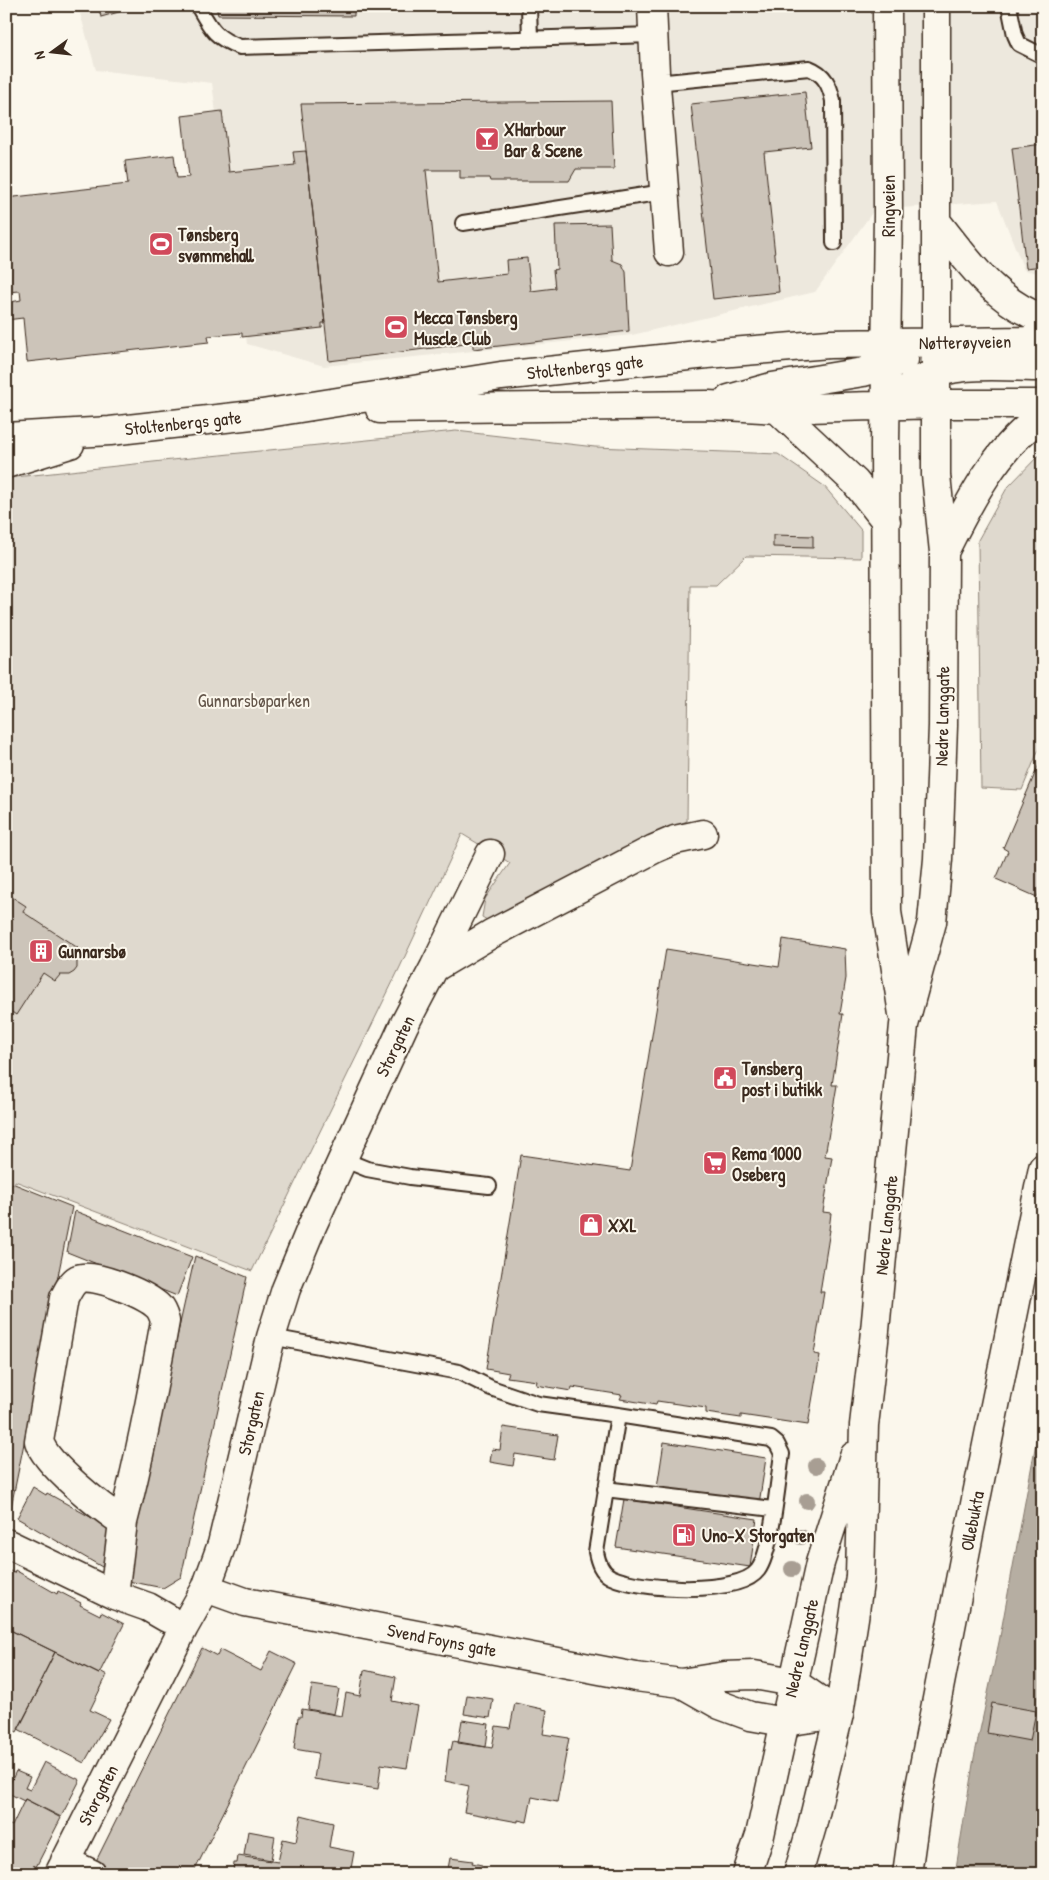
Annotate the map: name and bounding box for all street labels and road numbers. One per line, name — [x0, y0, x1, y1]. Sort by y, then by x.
street label: Ringveien — [876, 175, 901, 237]
street label: Nøtterøyveien — [919, 329, 1011, 355]
street label: Stoltenbergs gate — [526, 348, 644, 386]
street label: Stoltenbergs gate — [124, 404, 242, 442]
street label: Nedre Langgate — [929, 666, 955, 766]
street label: Storgaten — [369, 1011, 421, 1081]
street label: Nedre Langgate — [868, 1174, 904, 1276]
street label: Storgaten — [231, 1388, 271, 1458]
street label: Ollebukta — [954, 1489, 990, 1553]
street label: Nedre Langgate — [778, 1596, 824, 1700]
street label: Svend Foyns gate — [385, 1617, 499, 1663]
street label: Storgaten — [72, 1760, 124, 1830]

